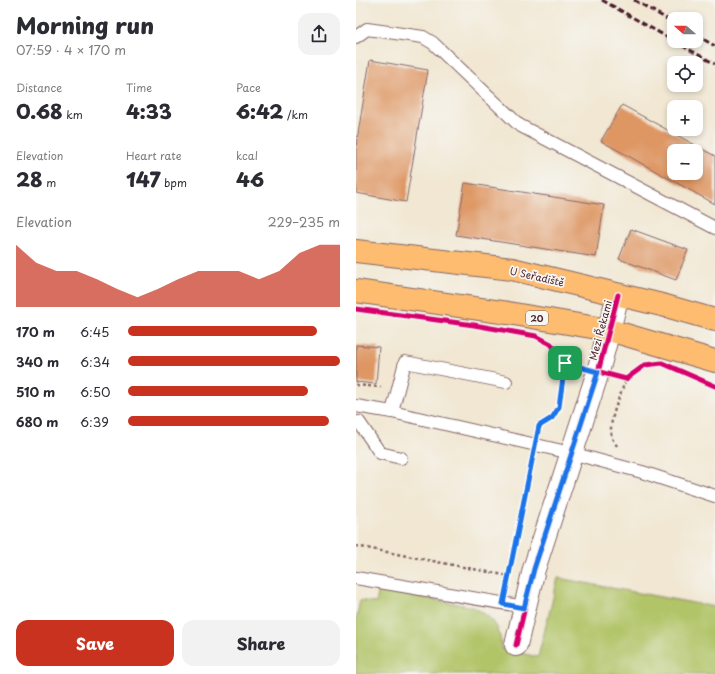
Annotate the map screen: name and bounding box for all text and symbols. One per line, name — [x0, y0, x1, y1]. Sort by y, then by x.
text: Morning run — [16, 8, 154, 41]
north arrow — [667, 12, 703, 48]
map controls — [667, 12, 703, 180]
button: share — [298, 13, 340, 55]
text: 07:59 · 4 × 170 m — [16, 40, 126, 59]
button: locate — [667, 56, 703, 92]
text: Distance — [16, 79, 62, 96]
text: Time — [126, 79, 152, 96]
text: Pace — [236, 79, 261, 96]
text: 0.68 — [16, 96, 63, 126]
text: 4:33 — [126, 96, 172, 126]
text: 6:42 — [236, 96, 283, 126]
button: + — [667, 100, 703, 136]
text: km — [63, 106, 83, 123]
text: /km — [283, 106, 308, 123]
button: − — [667, 144, 703, 180]
text: Elevation — [16, 147, 63, 164]
text: Heart rate — [126, 147, 182, 164]
text: kcal — [236, 147, 258, 164]
text: 28 — [16, 164, 43, 194]
text: 147 — [126, 164, 161, 194]
text: 46 — [236, 164, 264, 194]
text: m — [43, 174, 56, 191]
text: bpm — [161, 174, 187, 191]
text: Elevation — [16, 212, 72, 231]
text: 229–235 m — [267, 212, 340, 231]
street label: U Seřadiště — [508, 262, 566, 290]
street label: Mezi Řekami — [585, 298, 615, 362]
road number: 20 — [526, 311, 548, 325]
text: 170 m — [16, 322, 55, 341]
text: 6:45 — [80, 322, 109, 341]
pin — [548, 346, 582, 380]
text: 340 m — [16, 352, 59, 371]
text: 6:34 — [80, 352, 110, 371]
icon: arrive — [554, 352, 576, 374]
text: 510 m — [16, 382, 55, 401]
text: 6:50 — [80, 382, 111, 401]
text: 680 m — [16, 412, 58, 431]
text: 6:39 — [80, 412, 109, 431]
button: Save — [16, 620, 174, 666]
button: Share — [182, 620, 340, 666]

